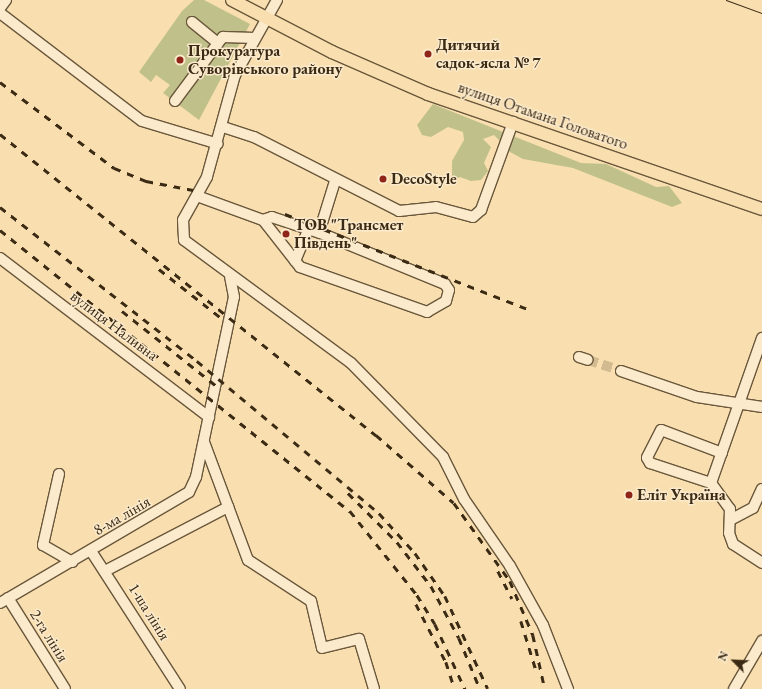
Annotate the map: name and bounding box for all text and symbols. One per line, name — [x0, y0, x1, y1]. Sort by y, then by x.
place label: Дитячий садок-ясла № 7 — [436, 35, 541, 73]
place label: Прокуратура Суворівського району — [188, 41, 342, 79]
marker: Дитячий садок-ясла № 7 — [423, 49, 433, 59]
marker: Прокуратура Суворівського району — [175, 55, 185, 65]
street label: вулиця Отамана Головатого — [455, 78, 631, 154]
place label: DecoStyle — [391, 169, 457, 189]
marker: DecoStyle — [378, 174, 388, 184]
place label: ТОВ "Трансмет Південь" — [294, 215, 404, 253]
marker: ТОВ "Трансмет Південь" — [281, 229, 291, 239]
street label: вулиця Наливна — [66, 287, 162, 365]
place label: Еліт Україна — [637, 485, 726, 505]
marker: Еліт Україна — [624, 490, 634, 500]
street label: 8-ма лінія — [90, 492, 154, 540]
street label: 1-ша лінія — [124, 580, 174, 644]
street label: 2-га лінія — [25, 606, 73, 666]
north arrow — [714, 641, 754, 681]
text: N — [715, 649, 731, 663]

